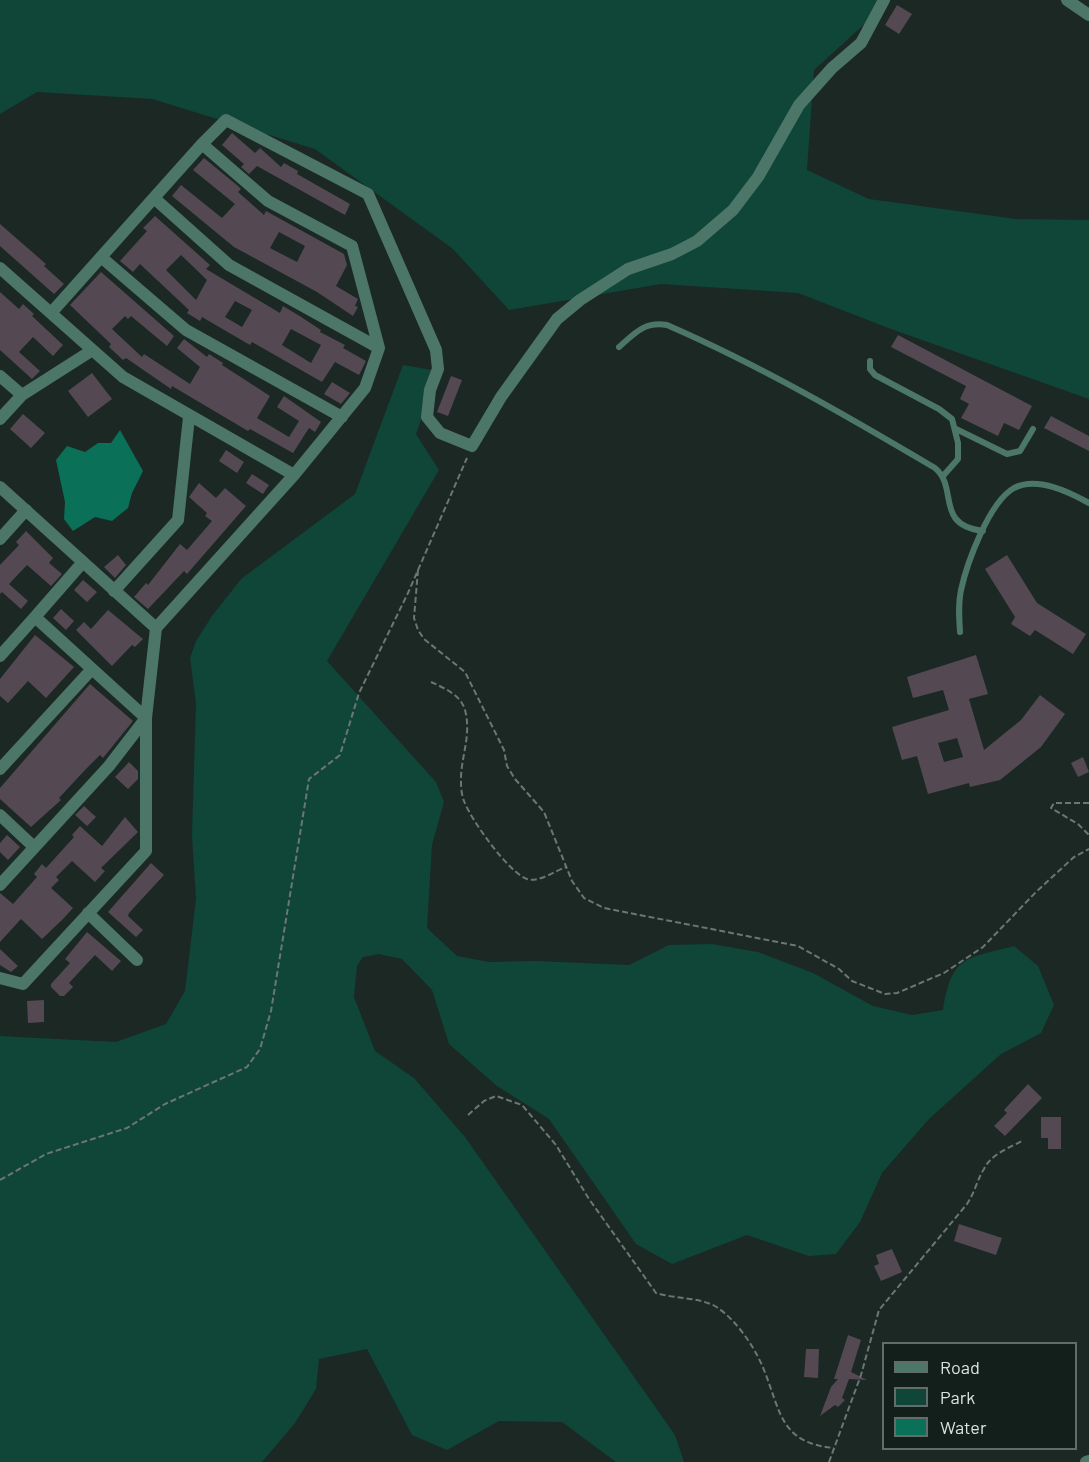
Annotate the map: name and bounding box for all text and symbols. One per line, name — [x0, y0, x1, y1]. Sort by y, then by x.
legend — [882, 1342, 1077, 1450]
text: Road — [940, 1356, 980, 1378]
text: Park — [940, 1386, 975, 1408]
text: Water — [940, 1416, 987, 1438]

